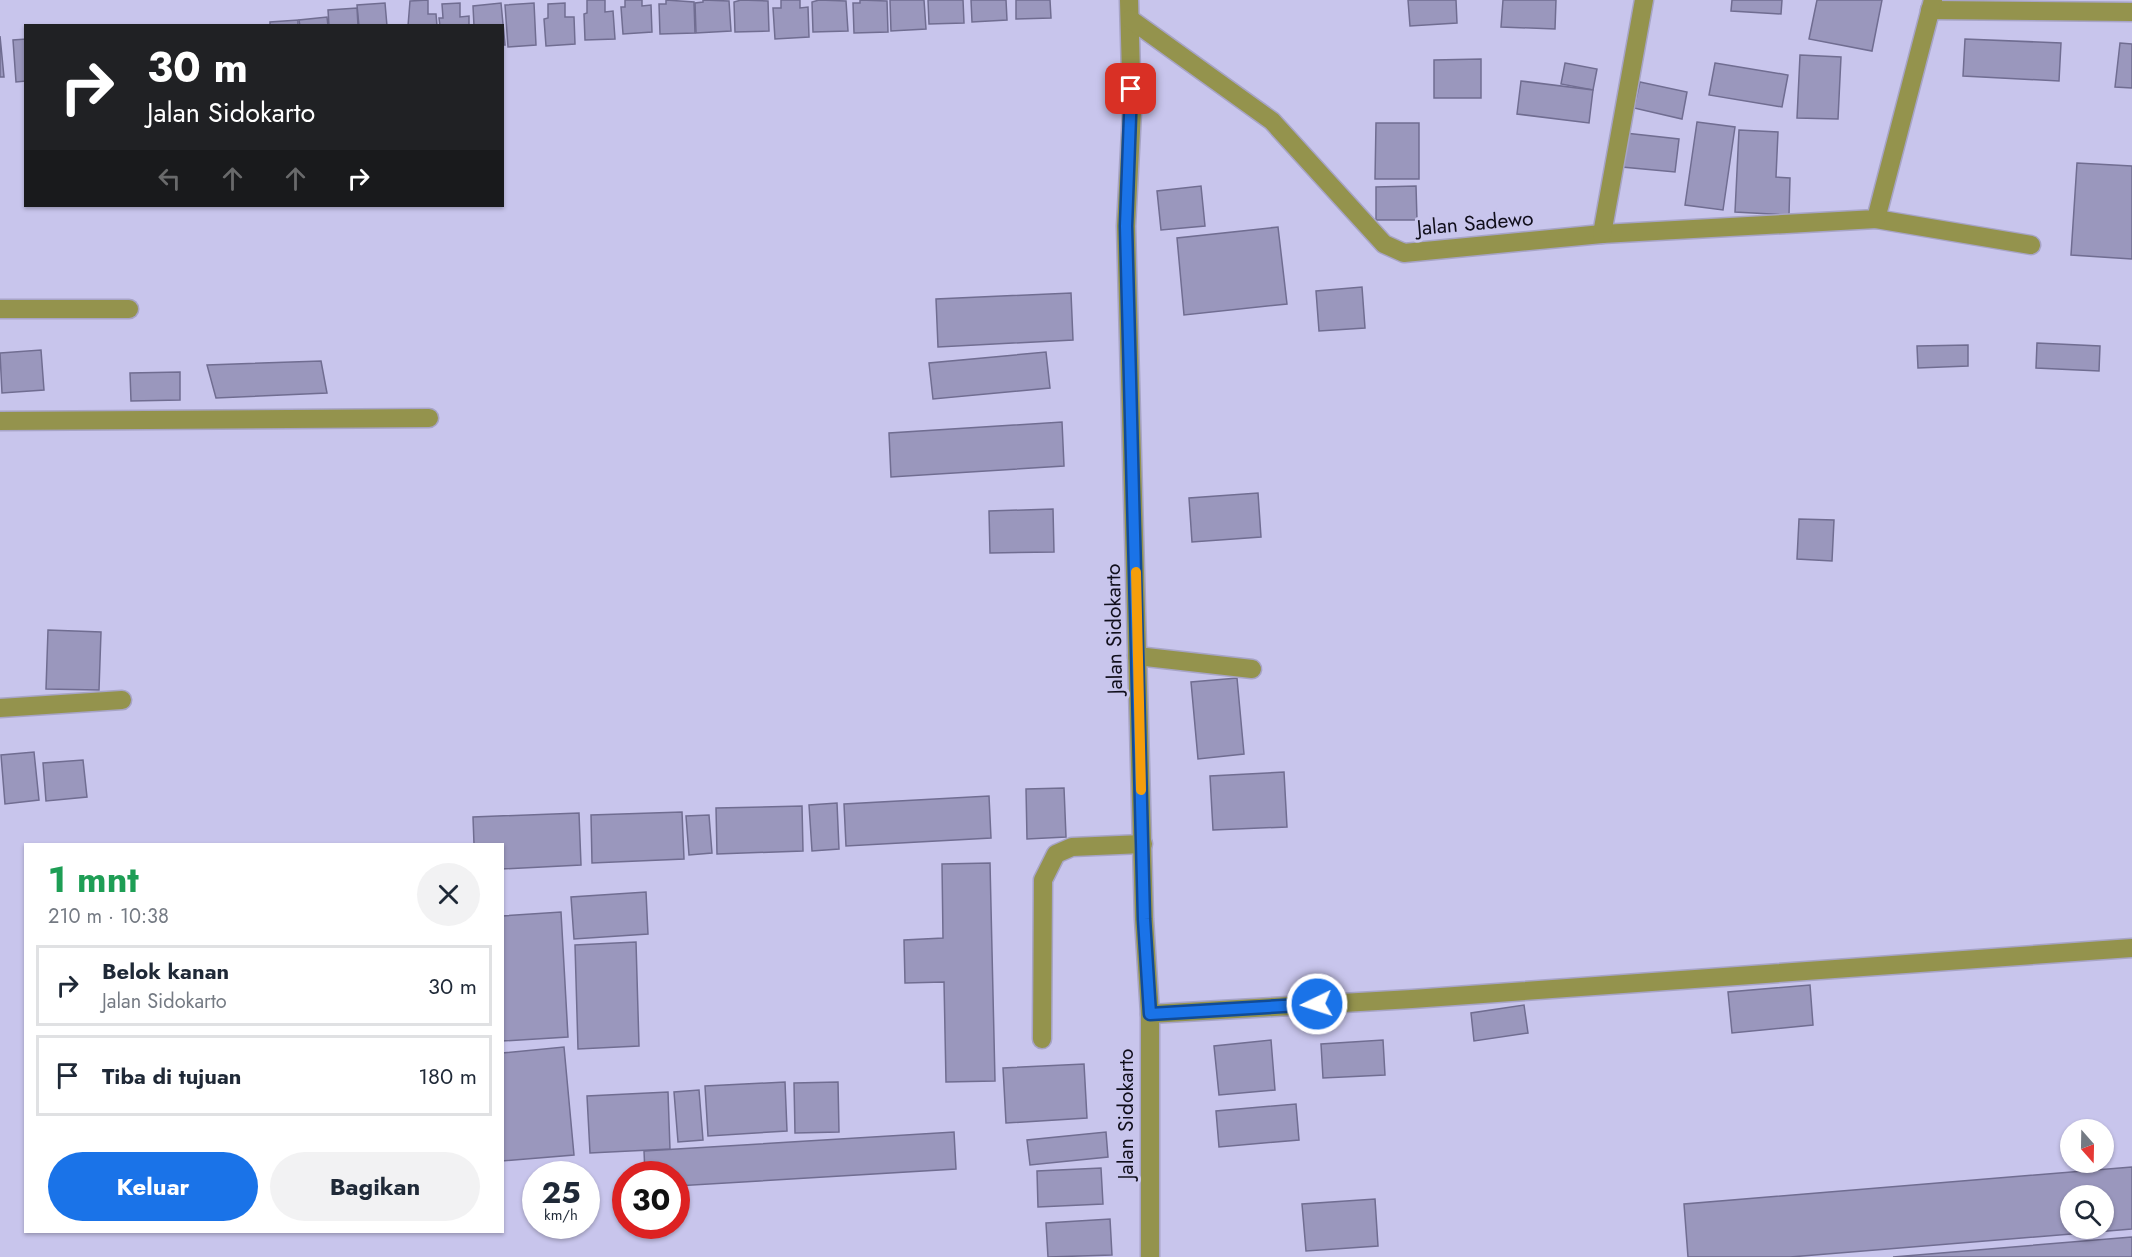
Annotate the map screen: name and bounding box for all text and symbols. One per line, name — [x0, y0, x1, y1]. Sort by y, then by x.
text: 30 m — [147, 37, 248, 98]
icon: right — [48, 48, 126, 126]
pin — [1105, 63, 1156, 114]
icon: arrive — [1114, 72, 1147, 105]
text: Jalan Sidokarto — [147, 93, 315, 132]
icon: left — [153, 162, 186, 195]
icon: ahead — [216, 162, 249, 195]
icon: ahead — [279, 162, 312, 195]
icon: right — [342, 162, 375, 195]
street label: Jalan Sadewo — [1412, 203, 1535, 243]
street label: Jalan Sidokarto — [1098, 563, 1130, 698]
text: 1 mnt — [48, 853, 139, 905]
button: close — [417, 863, 480, 926]
text: 210 m · 10:38 — [48, 902, 169, 931]
text: Belok kanan — [102, 955, 229, 987]
icon: right — [51, 969, 84, 1002]
text: 30 m — [428, 970, 477, 1002]
position arrow — [1285, 972, 1349, 1036]
text: Jalan Sidokarto — [102, 987, 227, 1016]
street label: Jalan Sidokarto — [1111, 1049, 1141, 1182]
icon: arrive — [51, 1059, 84, 1092]
text: Tiba di tujuan — [102, 1060, 241, 1092]
text: 180 m — [418, 1060, 477, 1092]
north arrow — [2060, 1119, 2114, 1173]
map controls — [2060, 1119, 2114, 1239]
button: Keluar — [48, 1152, 258, 1221]
button: Bagikan — [270, 1152, 480, 1221]
speed limit sign: 30 — [612, 1161, 690, 1239]
text: 25 — [541, 1171, 581, 1214]
button: search — [2060, 1185, 2114, 1239]
text: km/h — [544, 1204, 578, 1226]

